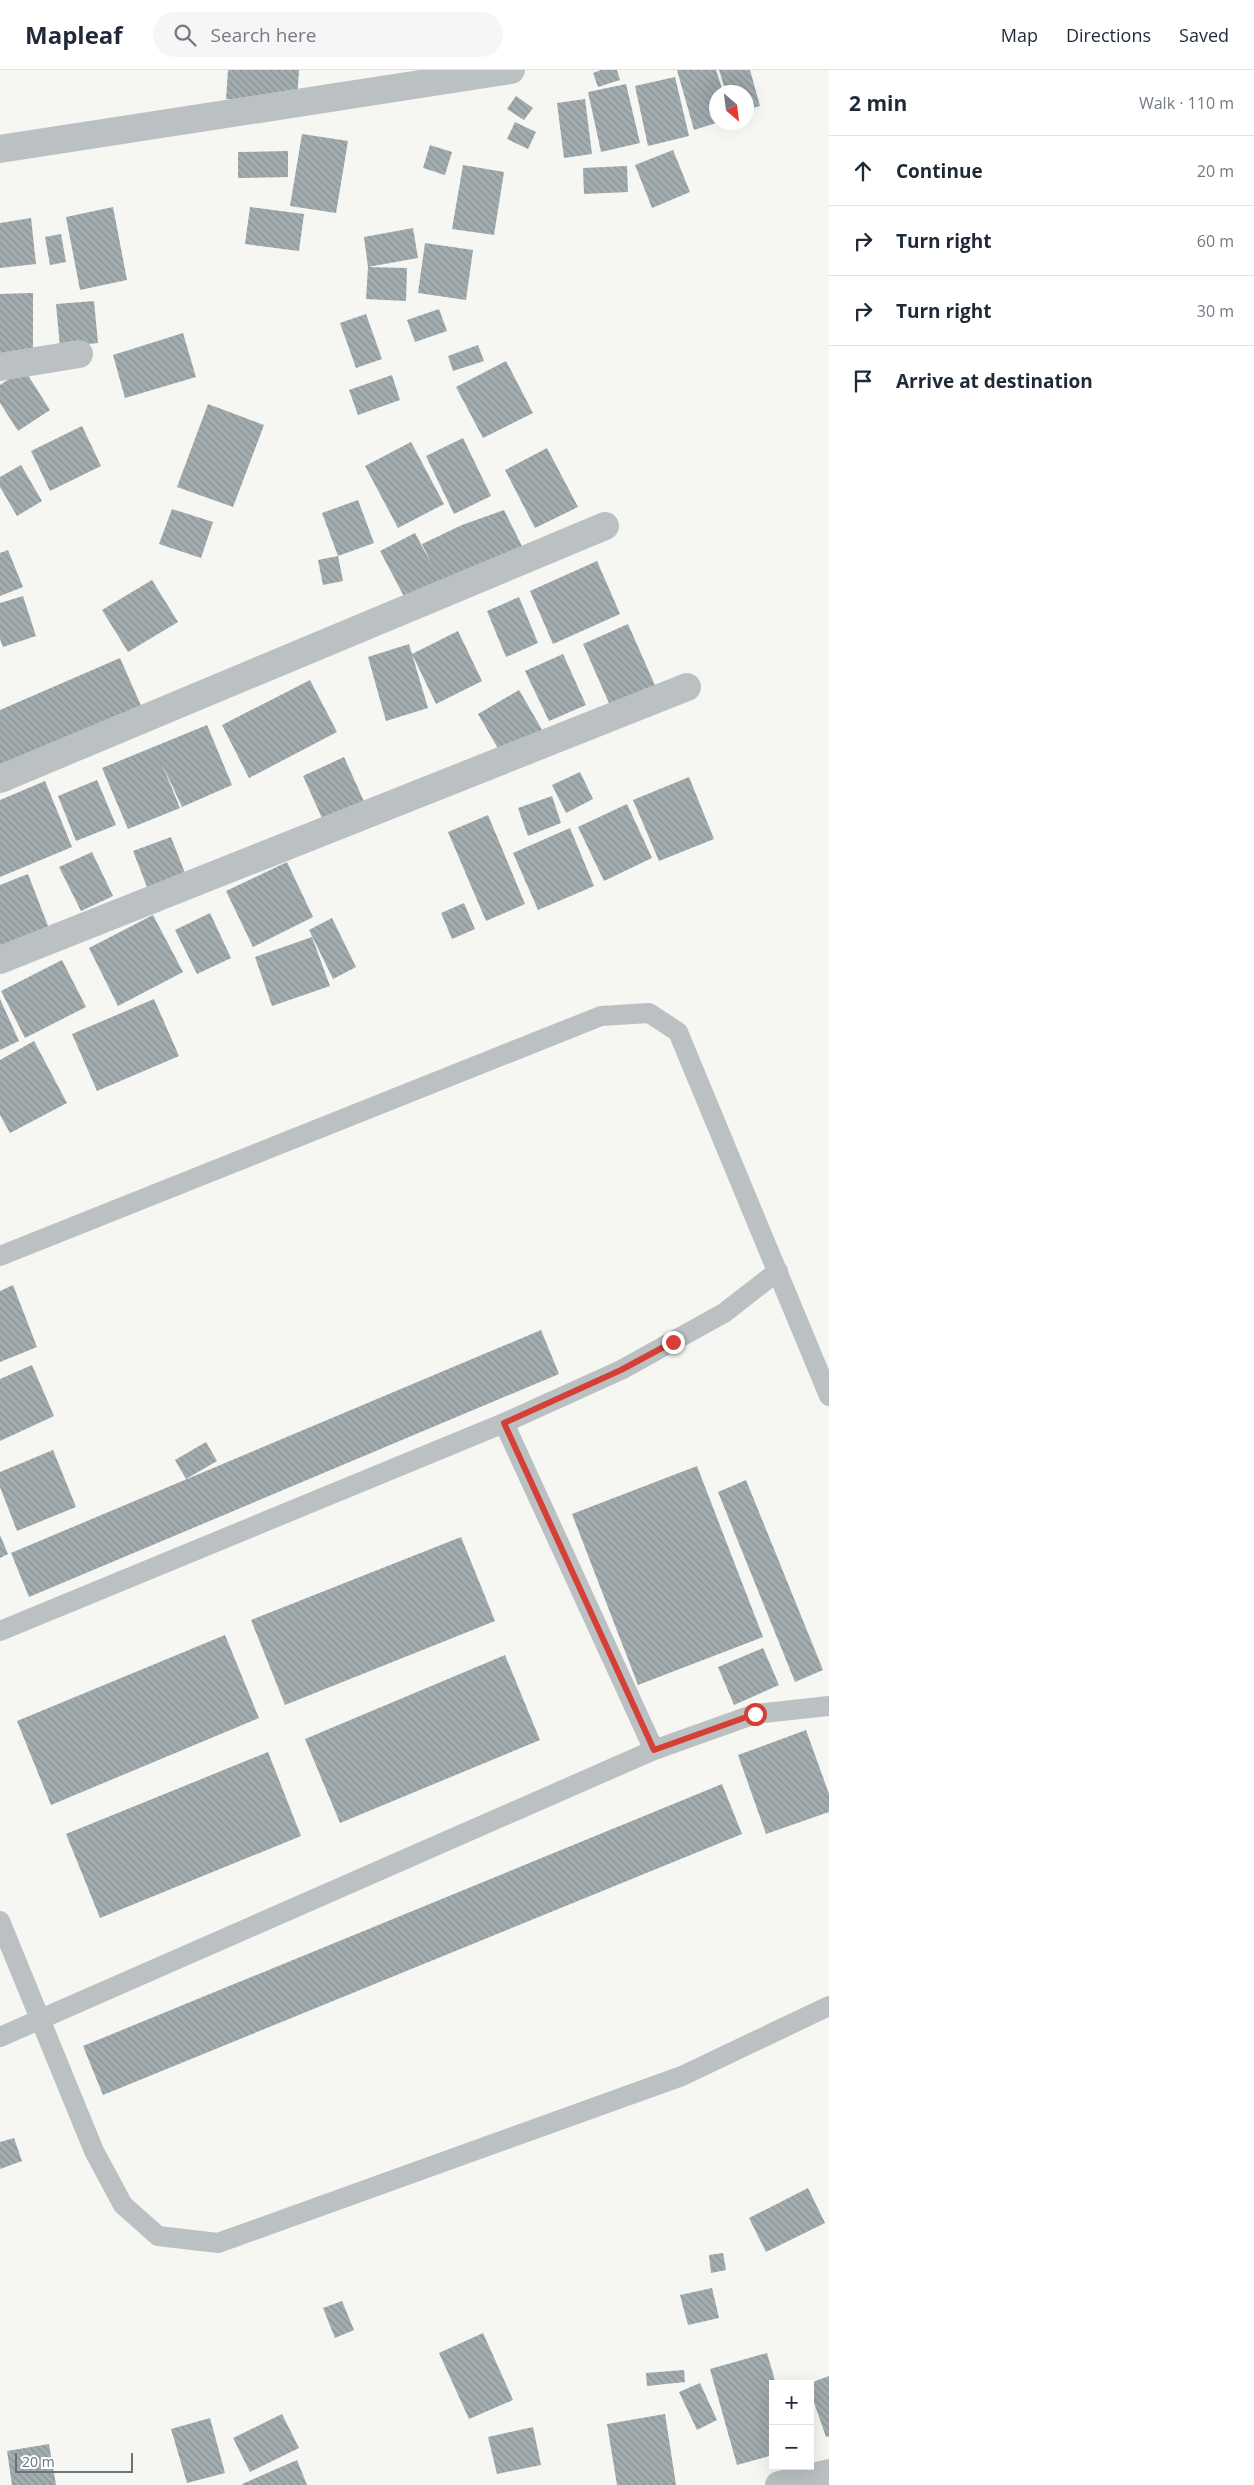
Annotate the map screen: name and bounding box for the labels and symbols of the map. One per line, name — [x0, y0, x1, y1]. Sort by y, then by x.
north arrow — [709, 85, 754, 130]
route end — [662, 1331, 685, 1354]
route start — [744, 1703, 767, 1726]
scale bar — [15, 2450, 132, 2473]

